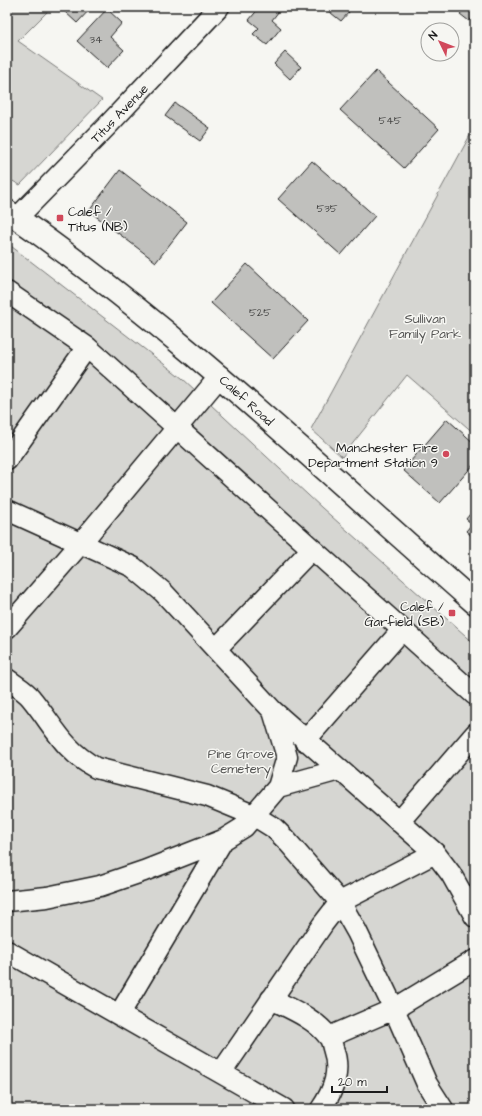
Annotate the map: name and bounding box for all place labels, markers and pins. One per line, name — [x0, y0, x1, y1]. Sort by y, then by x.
place label: Calef / Titus (NB) — [68, 203, 128, 236]
marker: Calef / Titus (NB) — [55, 213, 65, 223]
place label: Manchester Fire Department Station 9 — [308, 439, 438, 472]
marker: Manchester Fire Department Station 9 — [441, 449, 451, 459]
place label: Calef / Garfield (SB) — [365, 598, 444, 631]
marker: Calef / Garfield (SB) — [447, 608, 457, 618]

